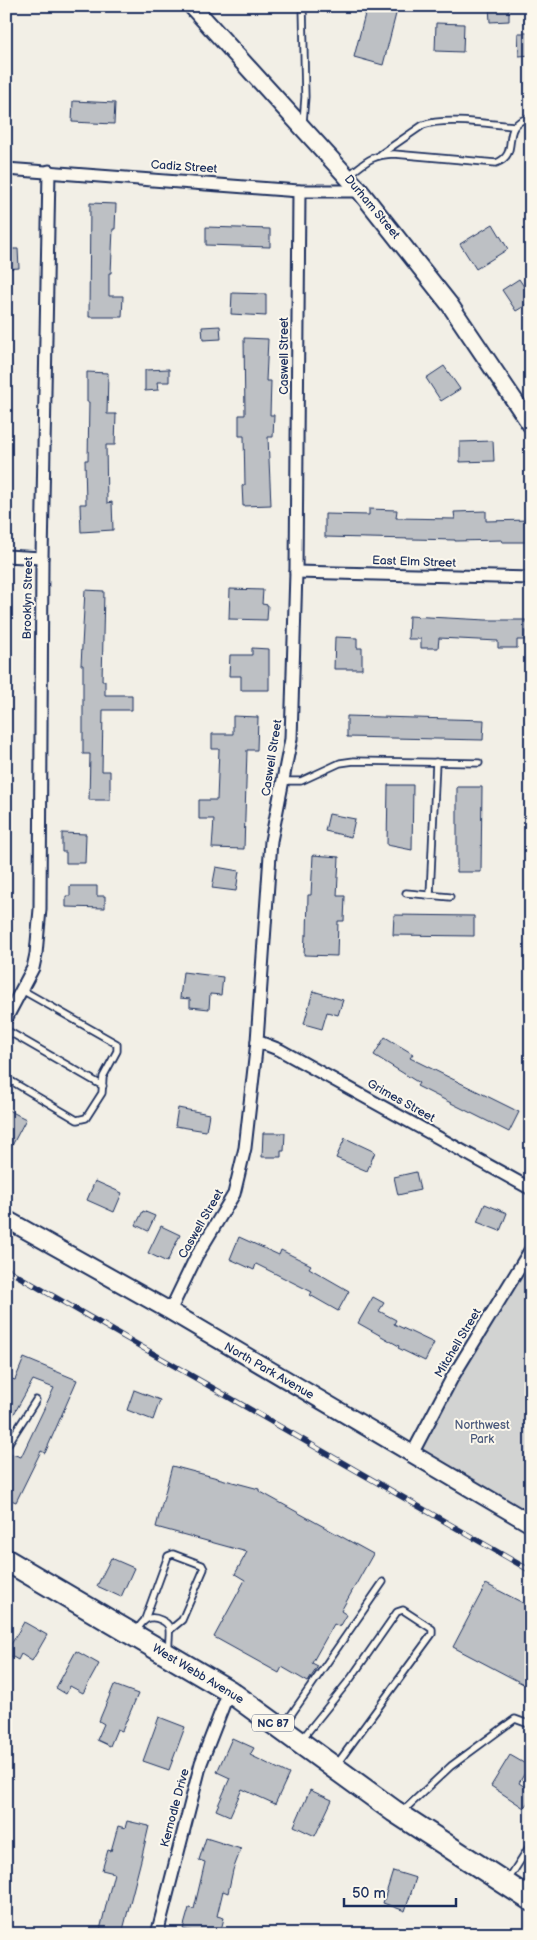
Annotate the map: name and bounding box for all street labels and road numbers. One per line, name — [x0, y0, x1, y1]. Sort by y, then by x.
street label: Cadiz Street — [150, 157, 218, 177]
street label: Durham Street — [341, 172, 403, 242]
street label: Caswell Street — [277, 317, 292, 395]
street label: East Elm Street — [372, 553, 457, 571]
street label: Brooklyn Street — [20, 556, 36, 639]
street label: Caswell Street — [259, 718, 286, 798]
street label: Grimes Street — [365, 1076, 438, 1126]
street label: Caswell Street — [175, 1186, 227, 1261]
street label: Mitchell Street — [432, 1305, 485, 1380]
street label: North Park Avenue — [221, 1339, 317, 1403]
street label: West Webb Avenue — [149, 1641, 247, 1707]
road number: NC 87 — [252, 1715, 294, 1732]
street label: Kernodle Drive — [157, 1767, 193, 1849]

